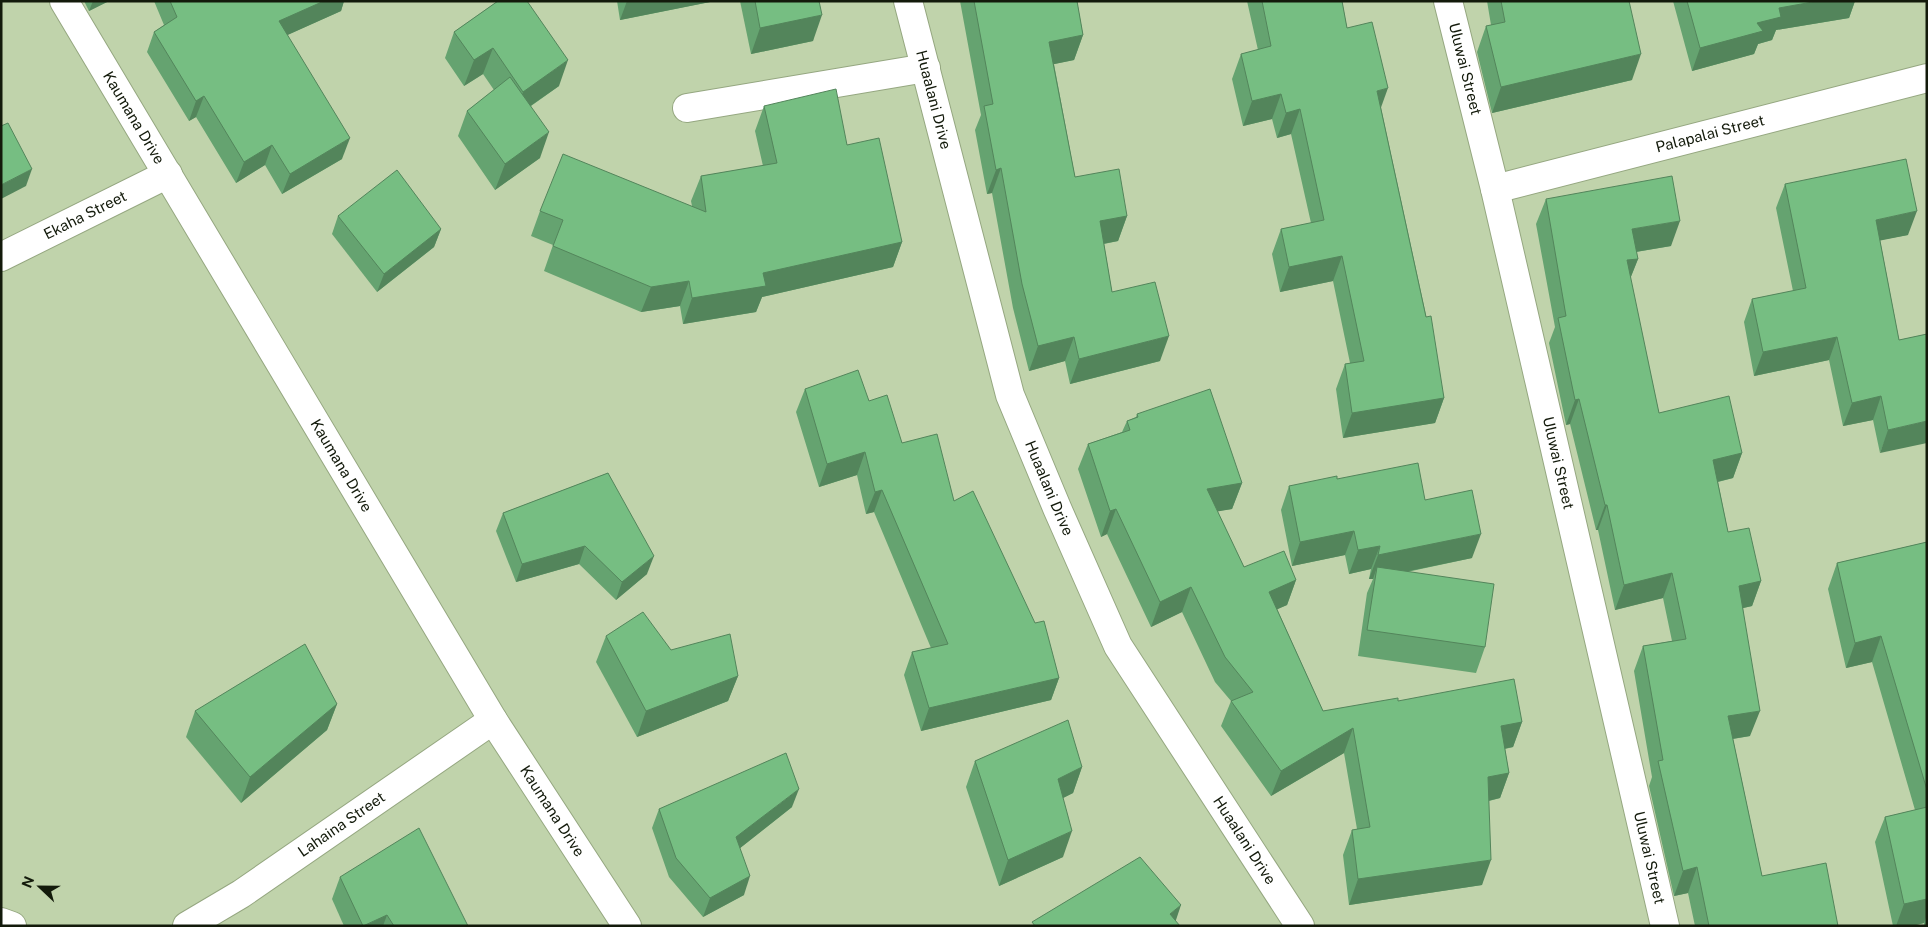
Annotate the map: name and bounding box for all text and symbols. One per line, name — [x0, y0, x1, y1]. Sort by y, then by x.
street label: Uluwai Street — [1446, 21, 1485, 117]
street label: Huaalani Drive — [913, 48, 955, 151]
street label: Kaumana Drive — [100, 68, 168, 167]
street label: Palapalai Street — [1654, 111, 1766, 155]
street label: Ekaha Street — [41, 187, 129, 242]
street label: Uluwai Street — [1540, 415, 1578, 511]
street label: Kaumana Drive — [307, 416, 376, 515]
street label: Huaalani Drive — [1022, 438, 1077, 538]
street label: Kaumana Drive — [517, 762, 588, 860]
street label: Lahaina Street — [295, 788, 388, 860]
street label: Huaalani Drive — [1210, 793, 1280, 887]
street label: Uluwai Street — [1631, 810, 1669, 906]
north arrow — [15, 862, 65, 912]
text: N — [18, 874, 37, 890]

